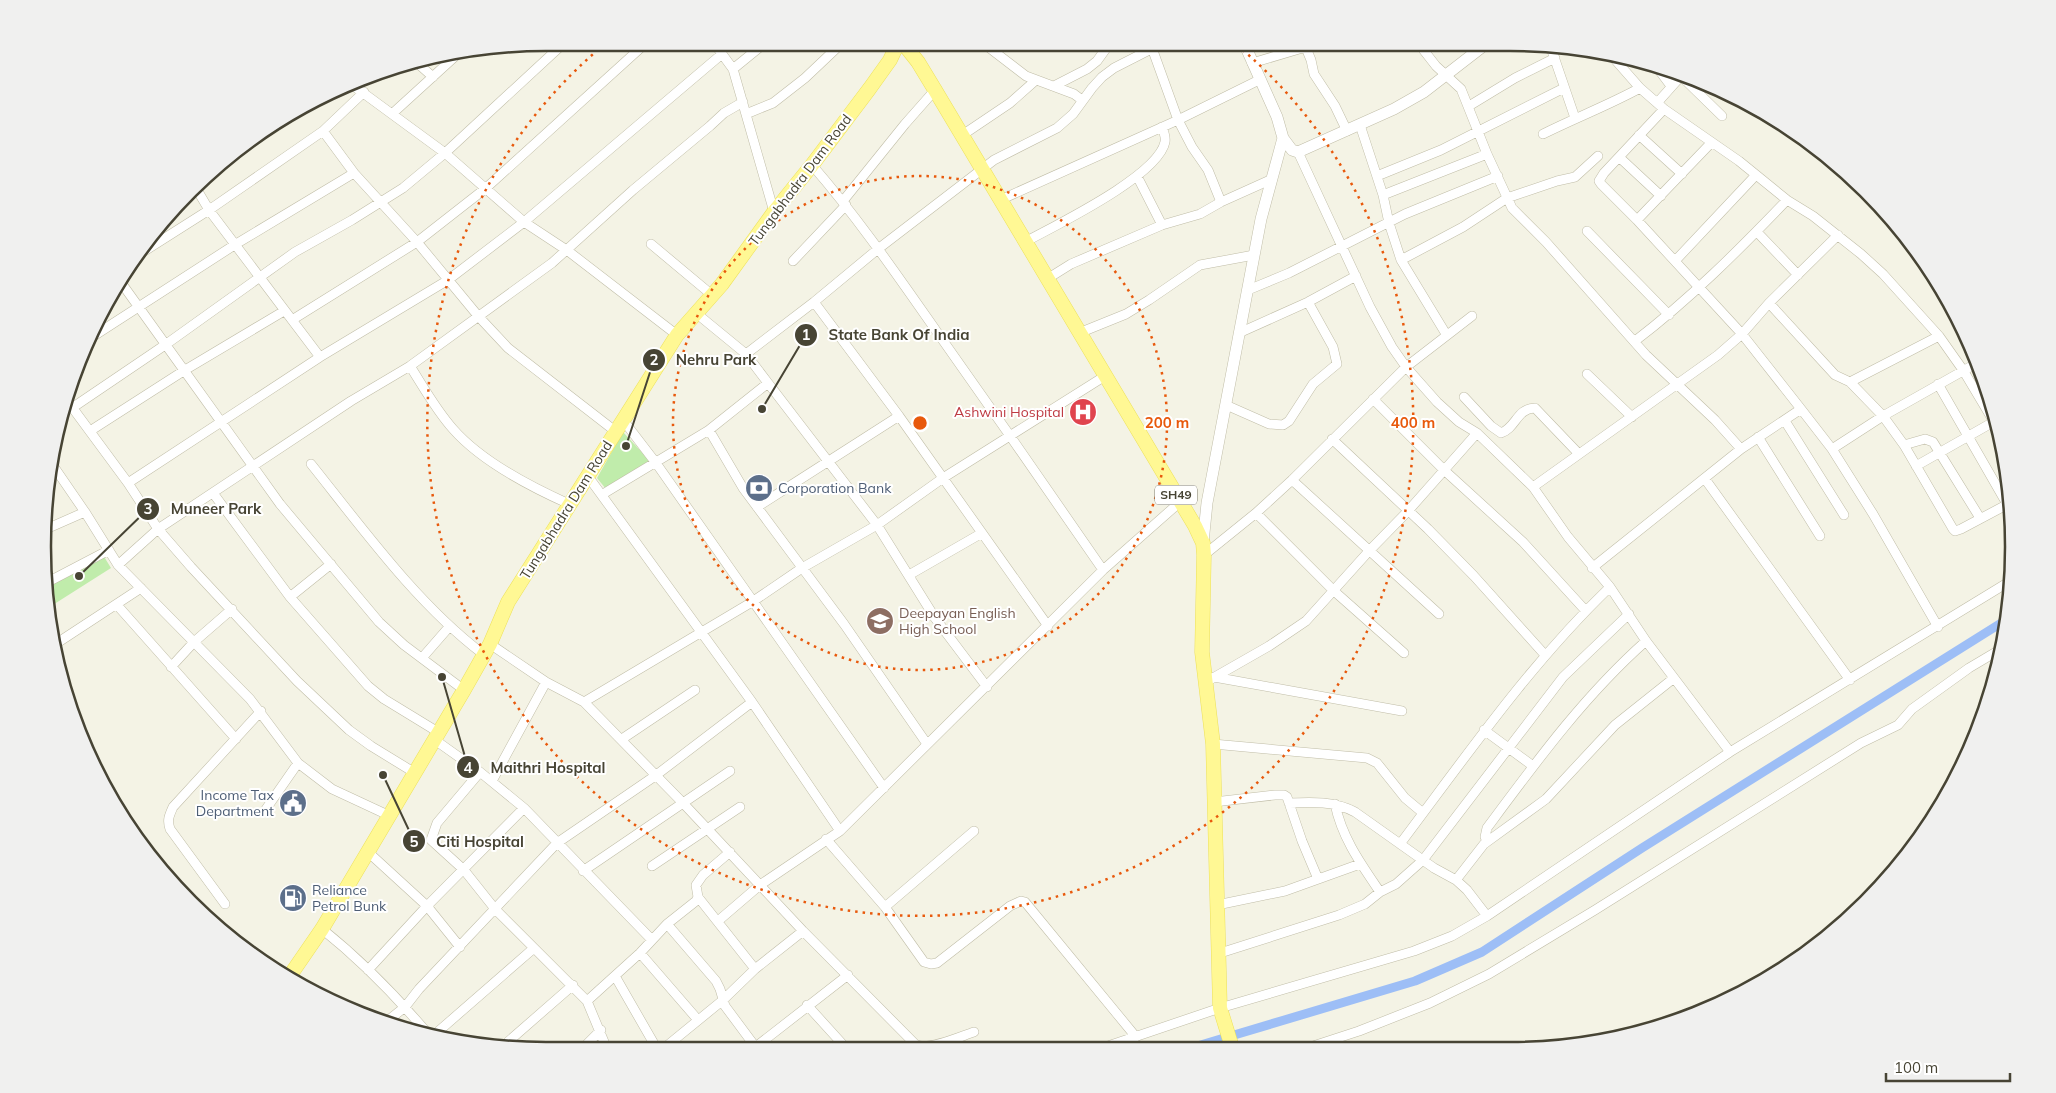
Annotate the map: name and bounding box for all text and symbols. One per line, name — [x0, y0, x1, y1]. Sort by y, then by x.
street label: Tungabhadra Dam Road — [745, 111, 855, 249]
callout: State Bank Of India — [794, 320, 980, 350]
text: 1 — [801, 325, 811, 344]
text: State Bank Of India — [829, 325, 969, 344]
callout: Nehru Park — [641, 345, 767, 375]
text: 2 — [649, 350, 659, 369]
text: Nehru Park — [676, 350, 757, 369]
hospital icon: Ashwini Hospital — [1068, 397, 1098, 427]
place label: Ashwini Hospital — [954, 403, 1064, 421]
text: 200 m — [1145, 413, 1189, 432]
text: 400 m — [1391, 413, 1435, 432]
centre of rings — [911, 414, 929, 432]
street label: Tungabhadra Dam Road — [516, 437, 616, 583]
bank icon: Corporation Bank — [744, 473, 774, 503]
place label: Corporation Bank — [778, 479, 892, 497]
road number: SH49 — [1155, 486, 1197, 504]
callout: Muneer Park — [135, 494, 271, 524]
text: 3 — [143, 499, 153, 518]
text: Muneer Park — [171, 499, 262, 518]
place label: Deepayan English High School — [899, 604, 1016, 638]
school or university icon: Deepayan English High School — [865, 606, 895, 636]
callout: Maithri Hospital — [456, 752, 616, 782]
text: 4 — [463, 758, 473, 777]
text: Maithri Hospital — [490, 758, 606, 777]
place label: Income Tax Department — [196, 786, 275, 820]
public building icon: Income Tax Department — [278, 788, 308, 818]
callout: Citi Hospital — [401, 826, 534, 856]
text: 5 — [409, 832, 419, 851]
text: Citi Hospital — [436, 832, 524, 851]
place label: Reliance Petrol Bunk — [312, 881, 387, 915]
fuel station icon: Reliance Petrol Bunk — [278, 883, 308, 913]
scale bar — [1886, 1050, 2010, 1082]
text: 100 m — [1894, 1058, 1938, 1077]

